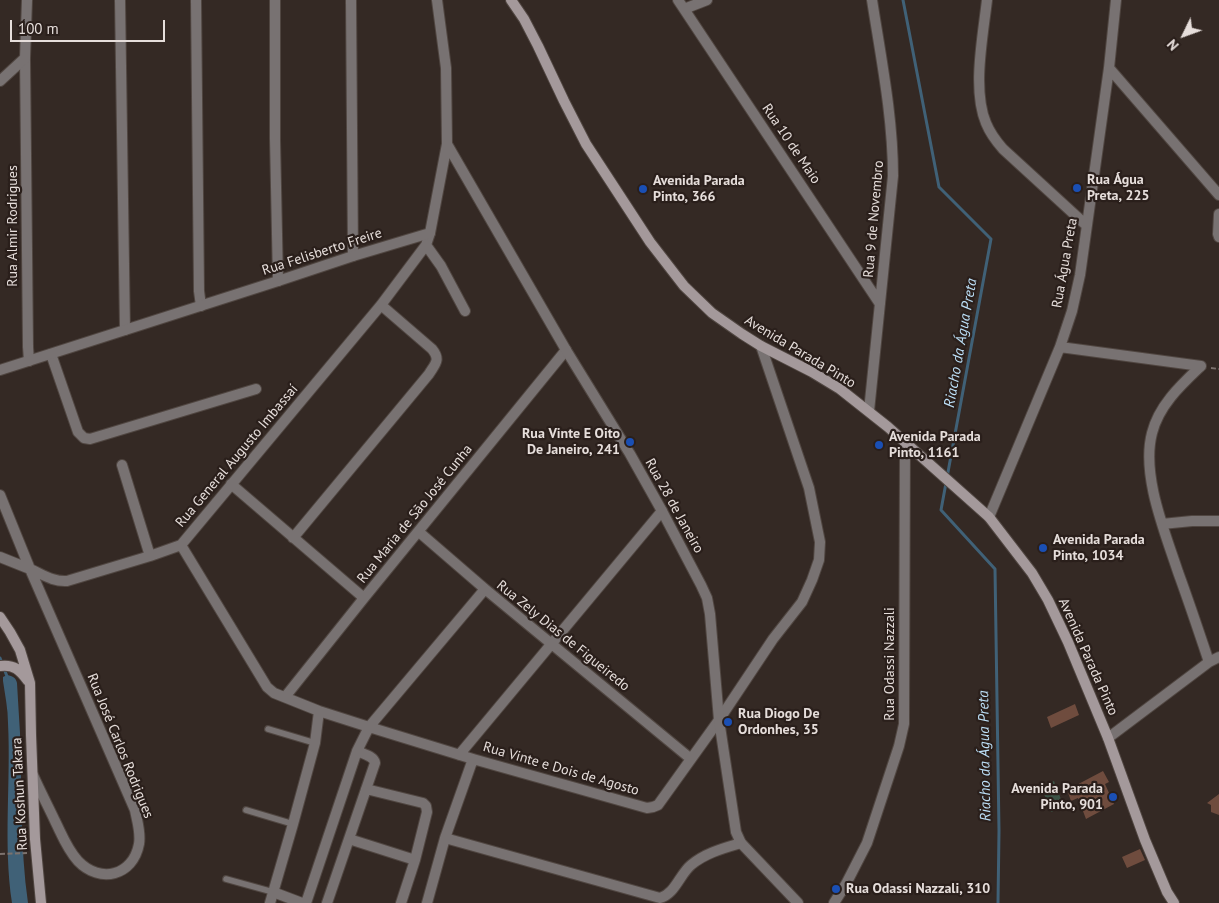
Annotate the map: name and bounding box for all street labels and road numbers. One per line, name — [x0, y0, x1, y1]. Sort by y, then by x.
street label: Rua 10 de Maio — [758, 101, 824, 187]
street label: Rua 9 de Novembro — [860, 160, 888, 278]
street label: Rua Almir Rodrigues — [5, 165, 21, 287]
street label: Rua Água Preta — [1049, 217, 1081, 309]
street label: Rua Felisberto Freire — [260, 225, 384, 279]
street label: Avenida Parada Pinto — [741, 312, 859, 392]
street label: Rua General Augusto Imbassaí — [172, 381, 302, 531]
street label: Rua Maria de São José Cunha — [354, 441, 476, 587]
street label: Rua 28 de Janeiro — [641, 456, 707, 556]
street label: Rua Zely Dias de Figueiredo — [493, 577, 633, 695]
street label: Avenida Parada Pinto — [1055, 596, 1121, 718]
street label: Rua Odassi Nazzali — [882, 607, 898, 721]
street label: Rua José Carlos Rodrigues — [83, 671, 157, 821]
street label: Rua Koshun Takara — [9, 737, 31, 851]
street label: Rua Vinte e Dois de Agosto — [481, 739, 641, 799]

